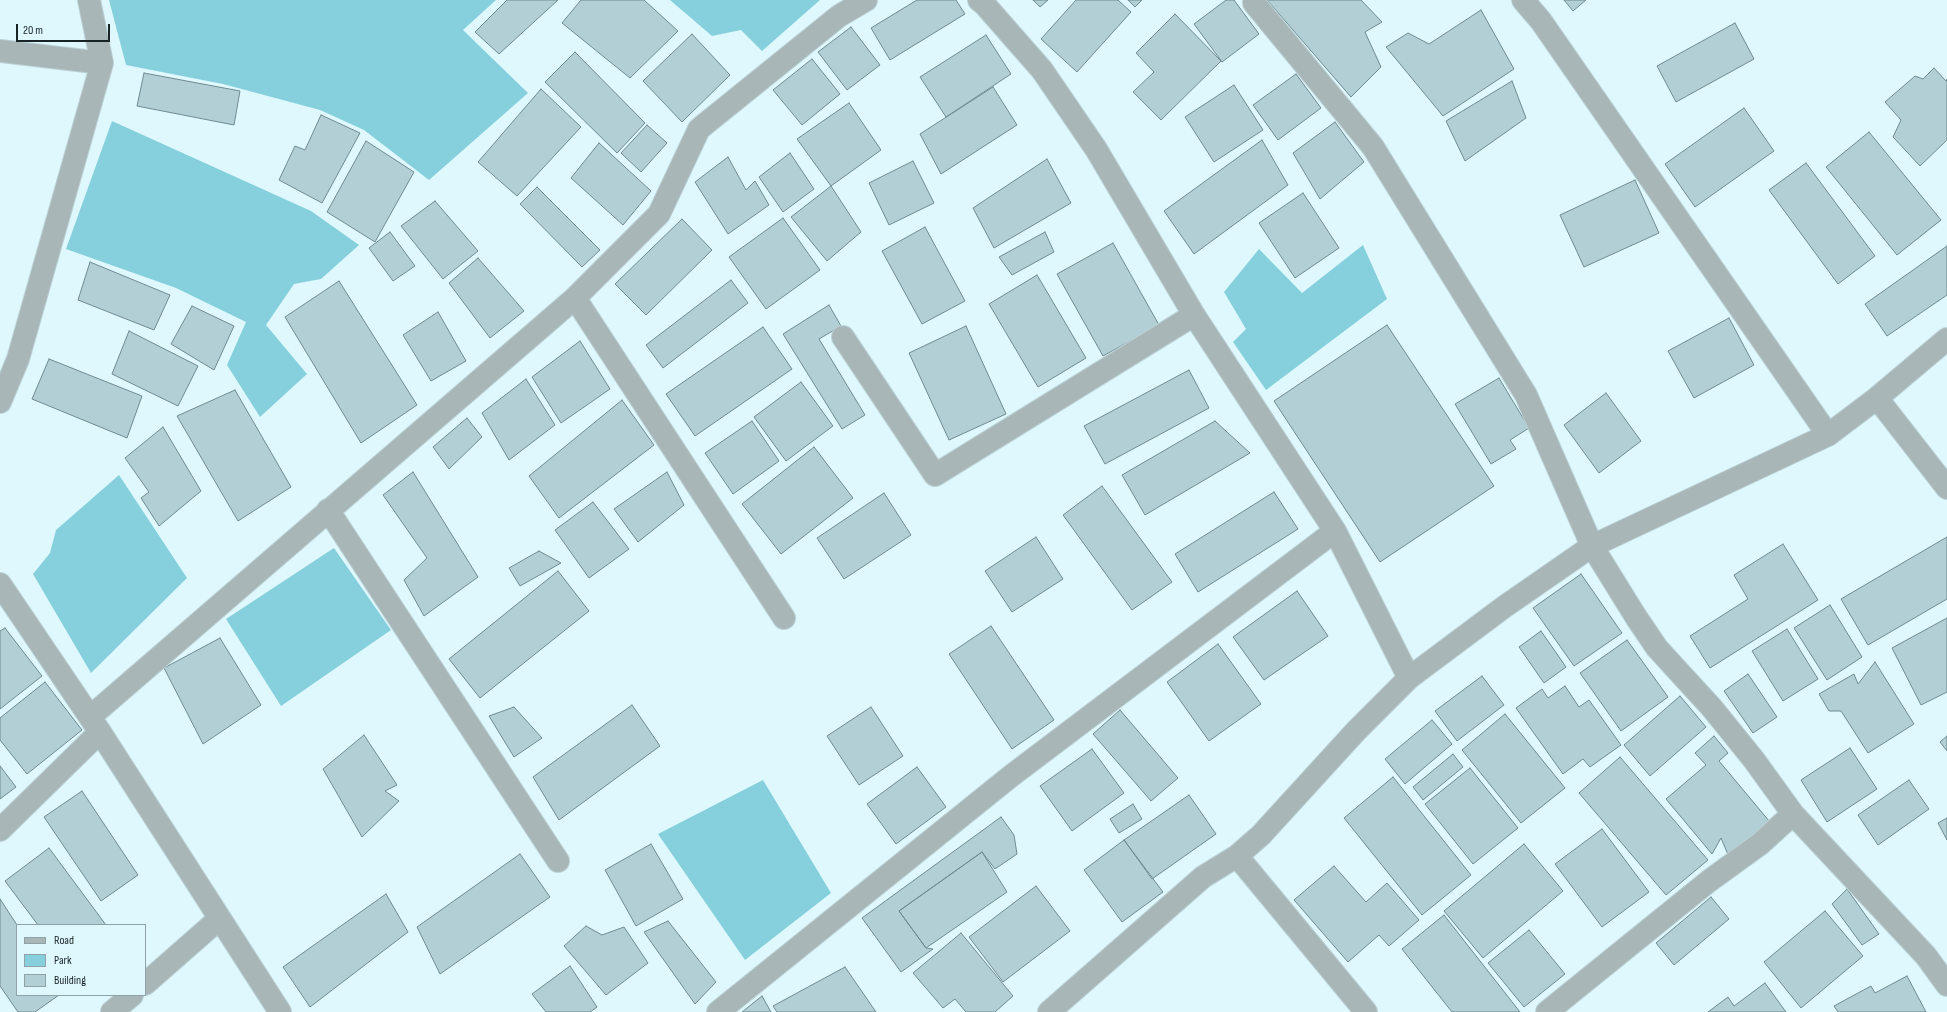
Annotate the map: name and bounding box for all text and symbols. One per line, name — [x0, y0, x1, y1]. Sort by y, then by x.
scale bar — [18, 16, 112, 42]
text: 20 m — [23, 23, 43, 38]
legend — [16, 924, 146, 996]
text: Road — [54, 933, 74, 948]
text: Park — [54, 953, 72, 968]
text: Building — [54, 973, 86, 988]

